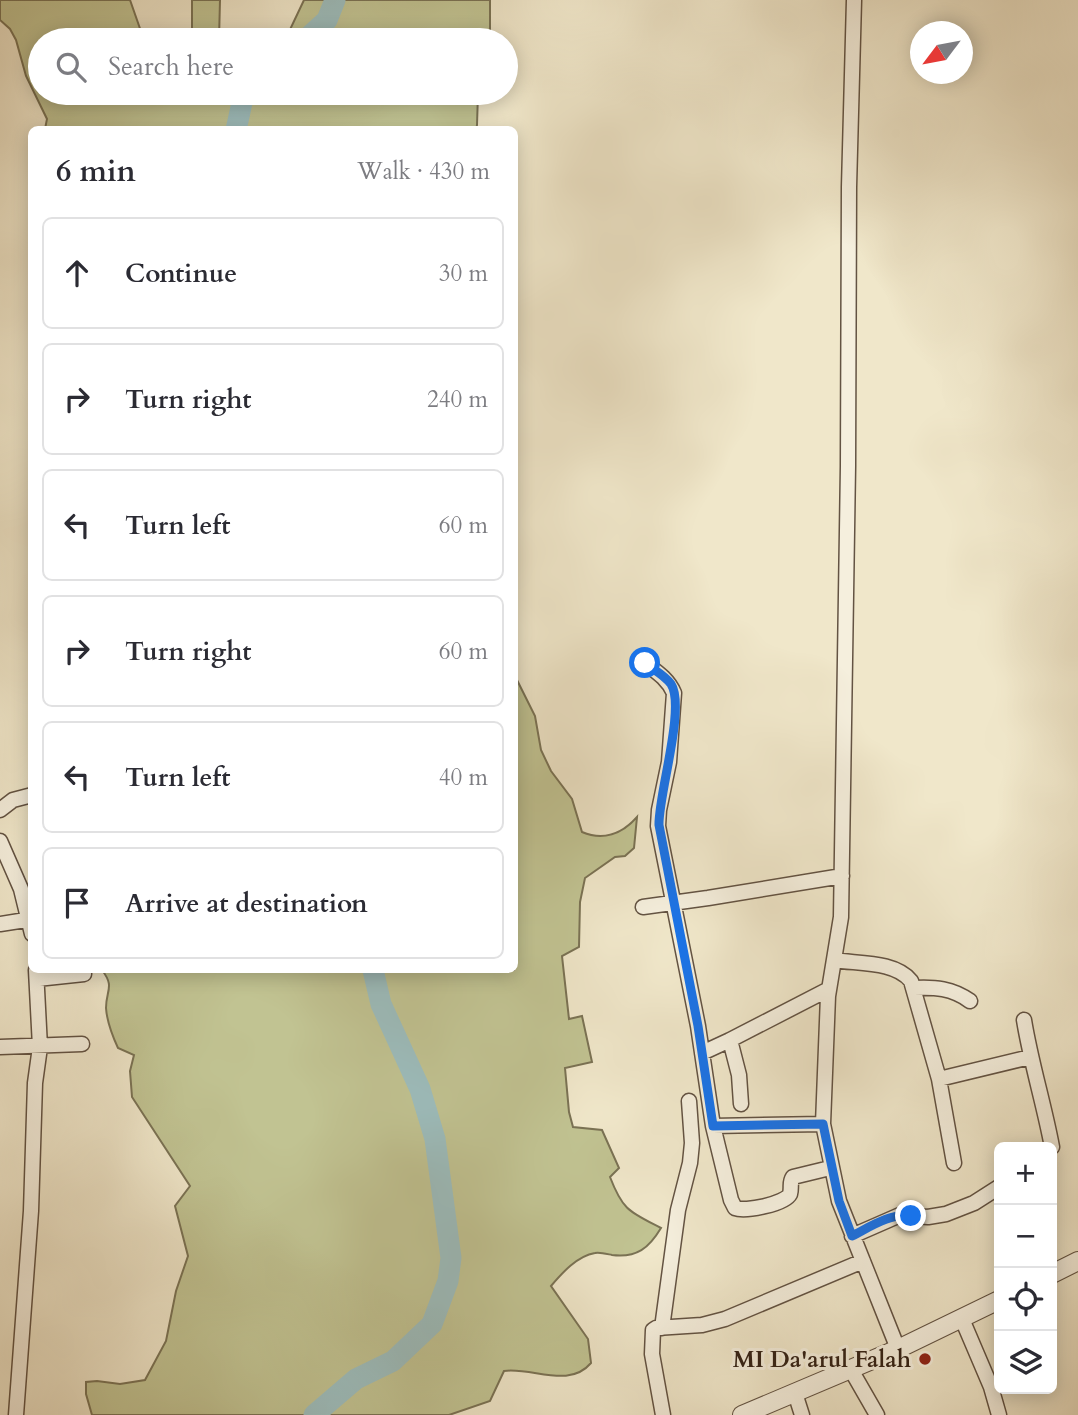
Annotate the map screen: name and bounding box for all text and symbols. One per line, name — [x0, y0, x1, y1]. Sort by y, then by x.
north arrow — [910, 21, 973, 84]
search box — [28, 28, 518, 105]
icon: search — [52, 48, 90, 86]
text: Search here — [108, 49, 234, 84]
text: 6 min — [56, 151, 136, 192]
text: Walk · 430 m — [357, 156, 490, 187]
icon: ahead — [58, 254, 96, 292]
text: Continue — [125, 256, 237, 291]
text: 30 m — [439, 258, 488, 289]
icon: right — [58, 380, 96, 418]
text: Turn right — [125, 382, 252, 417]
text: 240 m — [427, 384, 488, 415]
icon: left — [58, 506, 96, 544]
text: Turn left — [125, 508, 230, 543]
text: 60 m — [439, 510, 488, 541]
icon: right — [58, 632, 96, 670]
text: Turn right — [125, 634, 252, 669]
text: 60 m — [439, 636, 488, 667]
route start — [629, 647, 660, 678]
icon: left — [58, 758, 96, 796]
text: Turn left — [125, 760, 230, 795]
text: 40 m — [439, 762, 488, 793]
icon: arrive — [58, 884, 96, 922]
text: Arrive at destination — [125, 886, 368, 921]
map controls — [994, 1142, 1057, 1394]
button: + — [994, 1142, 1057, 1205]
route end — [895, 1200, 926, 1231]
button: − — [994, 1205, 1057, 1268]
button: locate — [994, 1268, 1057, 1331]
button: layers — [994, 1331, 1057, 1394]
place label: MI Da'arul Falah — [733, 1344, 911, 1375]
marker: MI Da'arul Falah — [917, 1351, 933, 1367]

